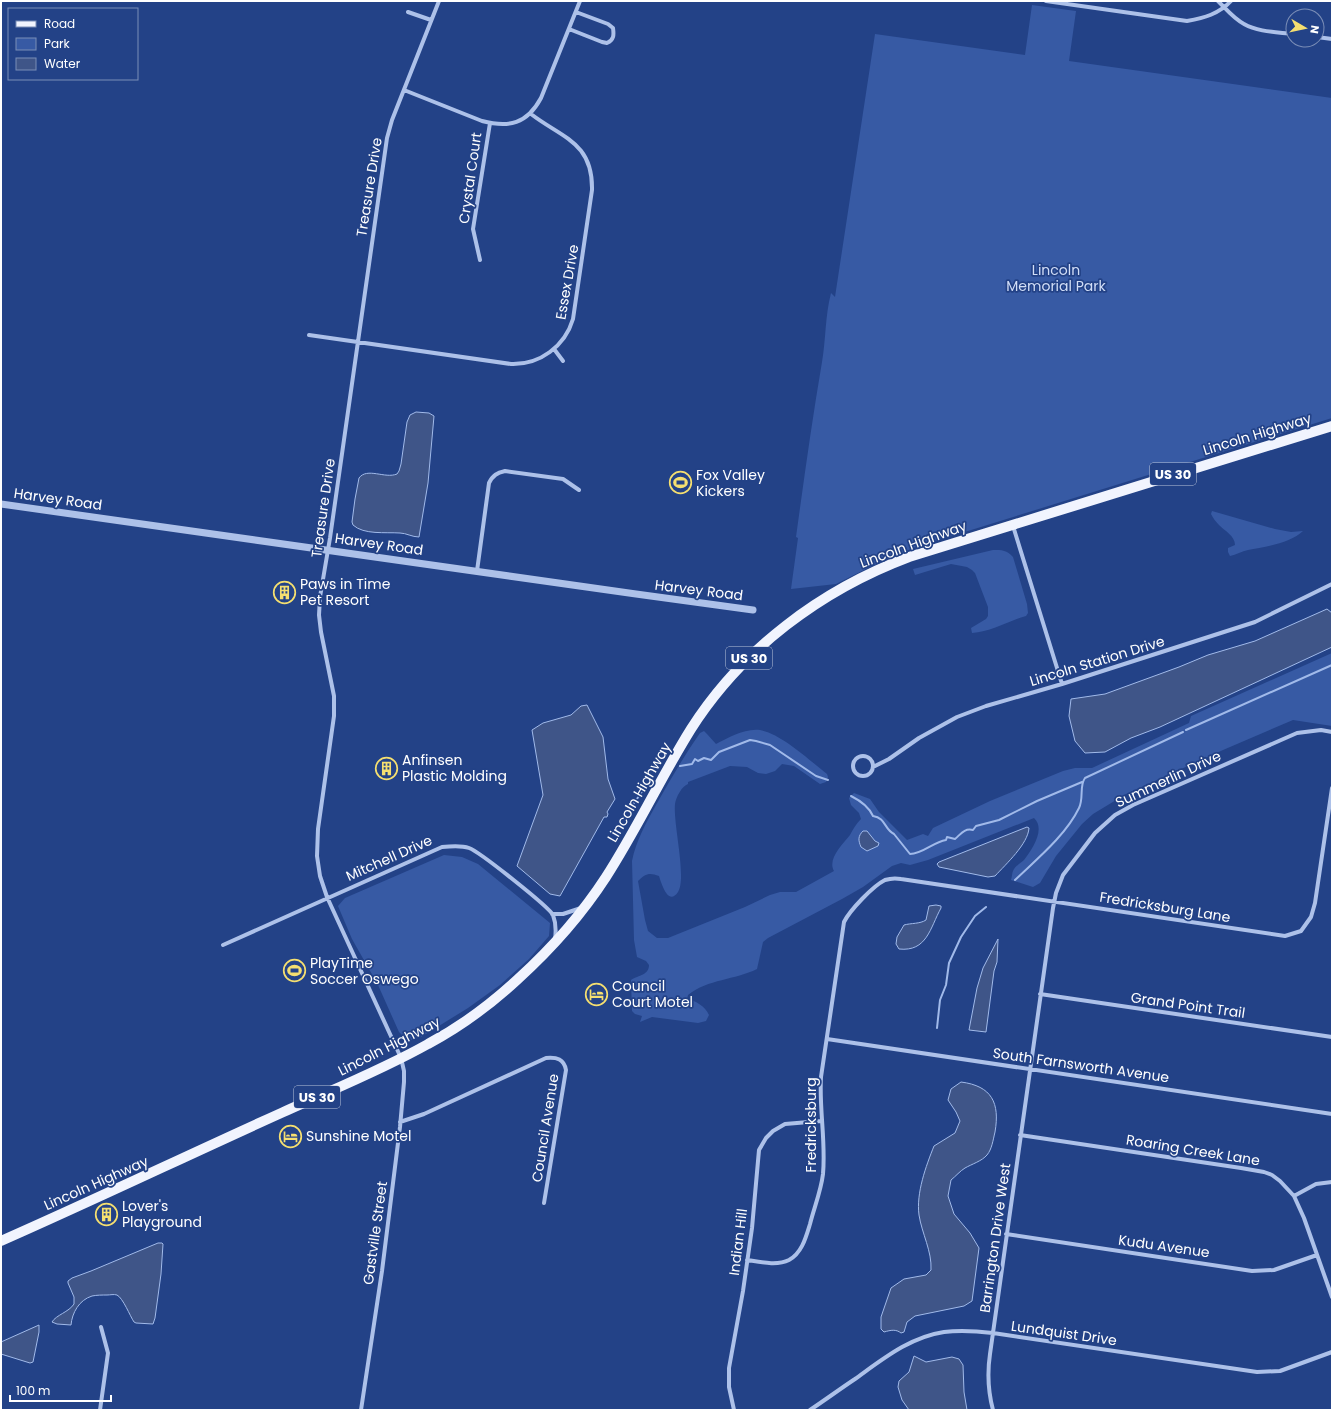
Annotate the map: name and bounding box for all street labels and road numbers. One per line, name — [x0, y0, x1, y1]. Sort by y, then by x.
street label: Crystal Court — [454, 131, 486, 225]
street label: Treasure Drive — [351, 136, 387, 238]
street label: Essex Drive — [551, 243, 584, 321]
street label: Lincoln Highway — [1200, 408, 1314, 460]
street label: Treasure Drive — [306, 457, 340, 559]
road number: US 30 — [1150, 463, 1196, 485]
street label: Harvey Road — [13, 483, 103, 515]
street label: Lincoln Highway — [857, 515, 969, 573]
street label: Harvey Road — [334, 528, 424, 560]
street label: Harvey Road — [654, 575, 744, 605]
street label: Lincoln Station Drive — [1027, 631, 1167, 691]
road number: US 30 — [726, 647, 772, 669]
street label: Lincoln Highway — [602, 738, 676, 846]
street label: Summerlin Drive — [1112, 746, 1224, 812]
street label: Mitchell Drive — [343, 830, 436, 886]
street label: Fredricksburg Lane — [1098, 887, 1232, 927]
street label: Grand Point Trail — [1130, 987, 1246, 1023]
street label: Lincoln Highway — [334, 1012, 444, 1080]
street label: South Farnsworth Avenue — [991, 1043, 1171, 1087]
street label: Council Avenue — [527, 1072, 563, 1184]
street label: Fredricksburg — [801, 1077, 821, 1173]
road number: US 30 — [294, 1086, 340, 1108]
street label: Roaring Creek Lane — [1125, 1130, 1262, 1171]
street label: Lincoln Highway — [41, 1151, 152, 1215]
street label: Barrington Drive West — [975, 1162, 1015, 1314]
street label: Gastville Street — [358, 1180, 392, 1286]
street label: Indian Hill — [724, 1207, 752, 1277]
street label: Kudu Avenue — [1117, 1230, 1211, 1262]
street label: Lundquist Drive — [1010, 1316, 1118, 1350]

